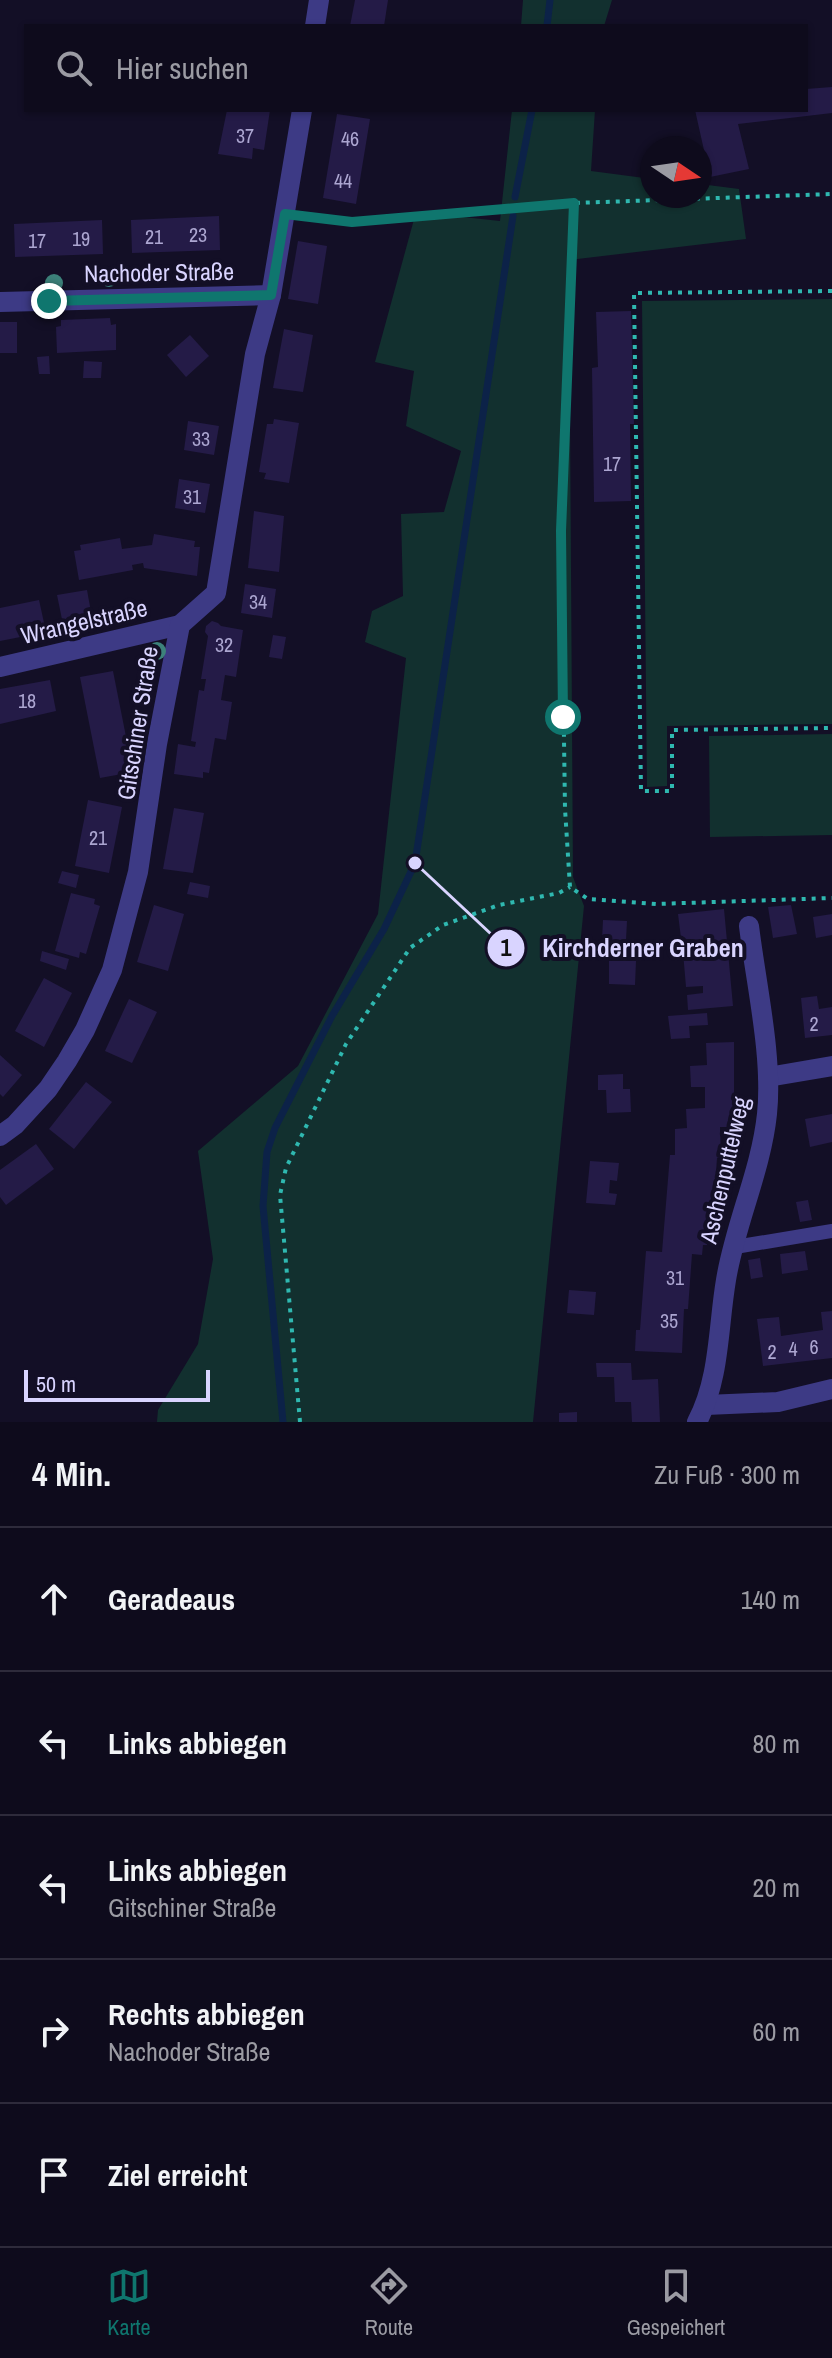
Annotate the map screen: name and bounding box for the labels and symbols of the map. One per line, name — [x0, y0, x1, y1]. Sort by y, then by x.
house number: 37 — [236, 122, 254, 149]
house number: 46 — [341, 125, 359, 152]
north arrow — [640, 136, 712, 208]
house number: 44 — [334, 167, 352, 194]
house number: 23 — [189, 221, 207, 248]
house number: 21 — [145, 223, 163, 250]
house number: 19 — [72, 225, 90, 252]
house number: 17 — [28, 227, 46, 254]
street label: Nachoder Straße — [84, 255, 234, 289]
route end — [31, 283, 67, 319]
house number: 33 — [192, 425, 210, 452]
house number: 17 — [603, 450, 621, 477]
house number: 31 — [183, 483, 201, 510]
house number: 34 — [249, 588, 267, 615]
street label: Wrangelstraße — [18, 591, 150, 651]
house number: 32 — [215, 631, 233, 658]
street label: Gitschiner Straße — [109, 644, 165, 802]
house number: 18 — [18, 687, 36, 714]
route start — [545, 699, 581, 735]
house number: 21 — [89, 824, 107, 851]
callout: Kirchderner Graben — [486, 923, 759, 973]
text: Kirchderner Graben — [542, 930, 744, 965]
text: 1 — [501, 931, 512, 963]
house number: 2 — [809, 1010, 819, 1037]
street label: Aschenputtelweg — [691, 1093, 756, 1248]
house number: 31 — [666, 1264, 684, 1291]
house number: 35 — [660, 1307, 678, 1334]
house number: 6 — [809, 1333, 819, 1360]
house number: 4 — [788, 1335, 798, 1362]
house number: 2 — [767, 1338, 777, 1365]
scale bar — [24, 1366, 210, 1402]

